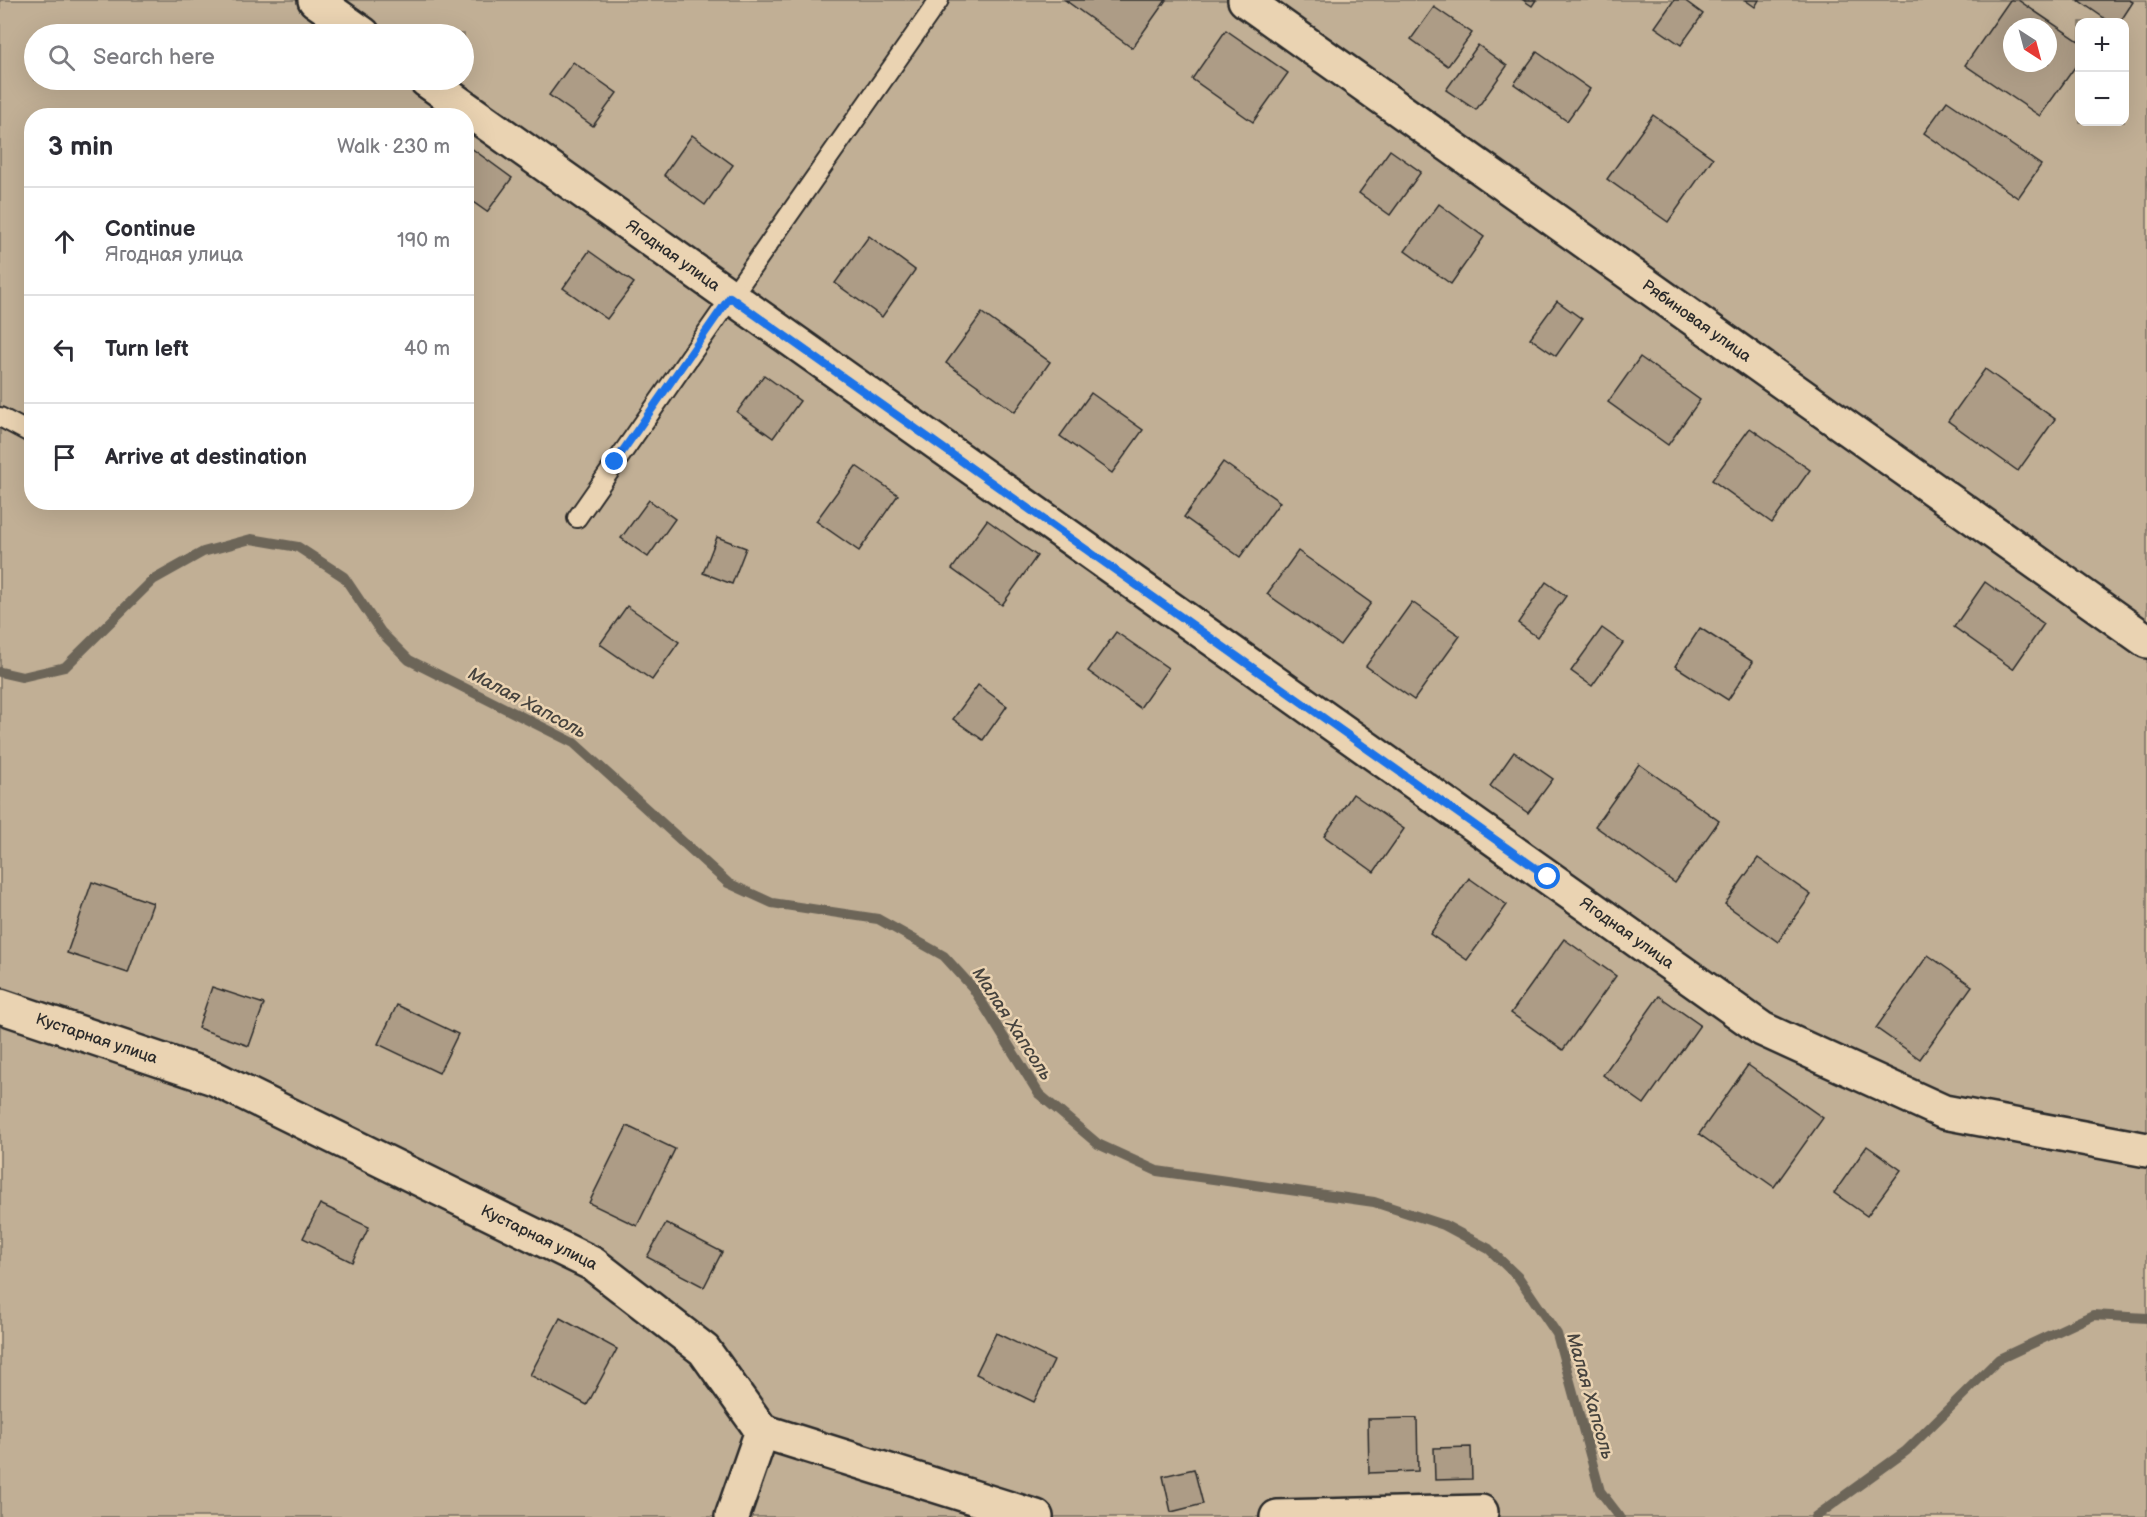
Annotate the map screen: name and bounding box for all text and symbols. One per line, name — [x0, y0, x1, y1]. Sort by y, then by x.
north arrow — [2003, 18, 2057, 72]
map controls — [2075, 18, 2129, 126]
button: + — [2075, 18, 2129, 72]
search box — [24, 24, 474, 90]
icon: search — [45, 41, 78, 74]
text: Search here — [93, 44, 215, 71]
button: − — [2075, 72, 2129, 126]
text: 3 min — [48, 132, 113, 163]
text: Walk · 230 m — [337, 135, 450, 159]
text: Continue — [105, 216, 195, 243]
street label: Ягодная улица — [622, 216, 724, 296]
icon: ahead — [48, 225, 81, 258]
text: 190 m — [397, 229, 450, 253]
text: Ягодная улица — [105, 243, 243, 267]
street label: Рябиновая улица — [1638, 276, 1755, 366]
icon: left — [48, 333, 81, 366]
text: Turn left — [105, 336, 189, 363]
text: 40 m — [404, 337, 450, 361]
icon: arrive — [48, 441, 81, 474]
text: Arrive at destination — [105, 444, 307, 471]
route end — [601, 448, 627, 474]
water label: Малая Хапсоль — [464, 663, 590, 743]
route start — [1534, 863, 1560, 889]
street label: Ягодная улица — [1576, 893, 1678, 973]
water label: Малая Хапсоль — [968, 963, 1056, 1085]
street label: Кустарная улица — [33, 1009, 161, 1068]
street label: Кустарная улица — [478, 1201, 601, 1274]
water label: Малая Хапсоль — [1562, 1330, 1618, 1462]

